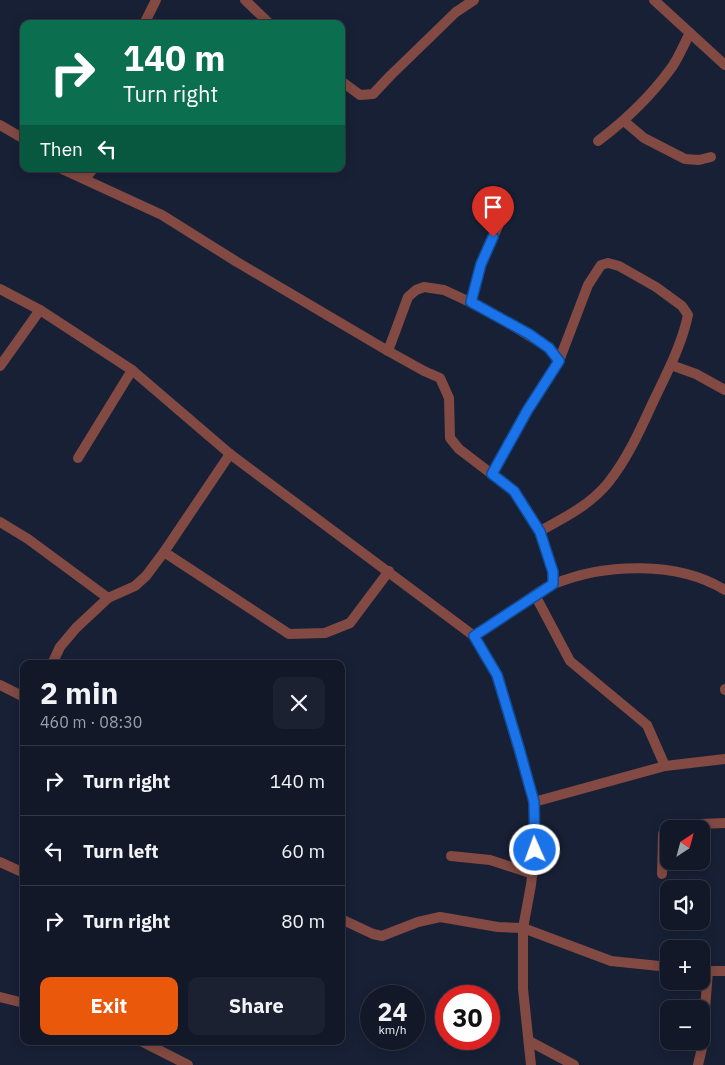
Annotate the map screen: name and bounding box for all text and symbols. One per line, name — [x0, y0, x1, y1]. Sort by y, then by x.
text: 140 m — [123, 35, 226, 81]
icon: right — [40, 40, 105, 105]
text: Turn right — [123, 79, 218, 108]
icon: left — [93, 135, 121, 163]
text: Then — [40, 137, 83, 161]
pin — [472, 186, 514, 237]
icon: arrive — [479, 193, 507, 221]
text: 2 min — [40, 673, 118, 712]
button: close — [273, 677, 325, 729]
text: 460 m · 08:30 — [40, 712, 142, 732]
icon: right — [40, 767, 68, 795]
text: Turn right — [83, 769, 170, 793]
text: 140 m — [270, 769, 325, 793]
north arrow — [660, 820, 710, 870]
map controls — [660, 820, 710, 1050]
position arrow — [508, 823, 560, 875]
icon: left — [40, 837, 68, 865]
text: Turn left — [83, 839, 159, 863]
text: 60 m — [281, 839, 325, 863]
button: sound — [660, 880, 710, 930]
icon: right — [40, 907, 68, 935]
text: Turn right — [83, 909, 170, 933]
text: 80 m — [281, 909, 325, 933]
button: + — [660, 940, 710, 990]
button: Exit — [40, 977, 178, 1035]
button: Share — [188, 977, 325, 1035]
speed limit sign: 30 — [435, 985, 500, 1050]
text: 24 — [377, 995, 408, 1028]
button: − — [660, 1000, 710, 1050]
text: km/h — [378, 1022, 407, 1037]

